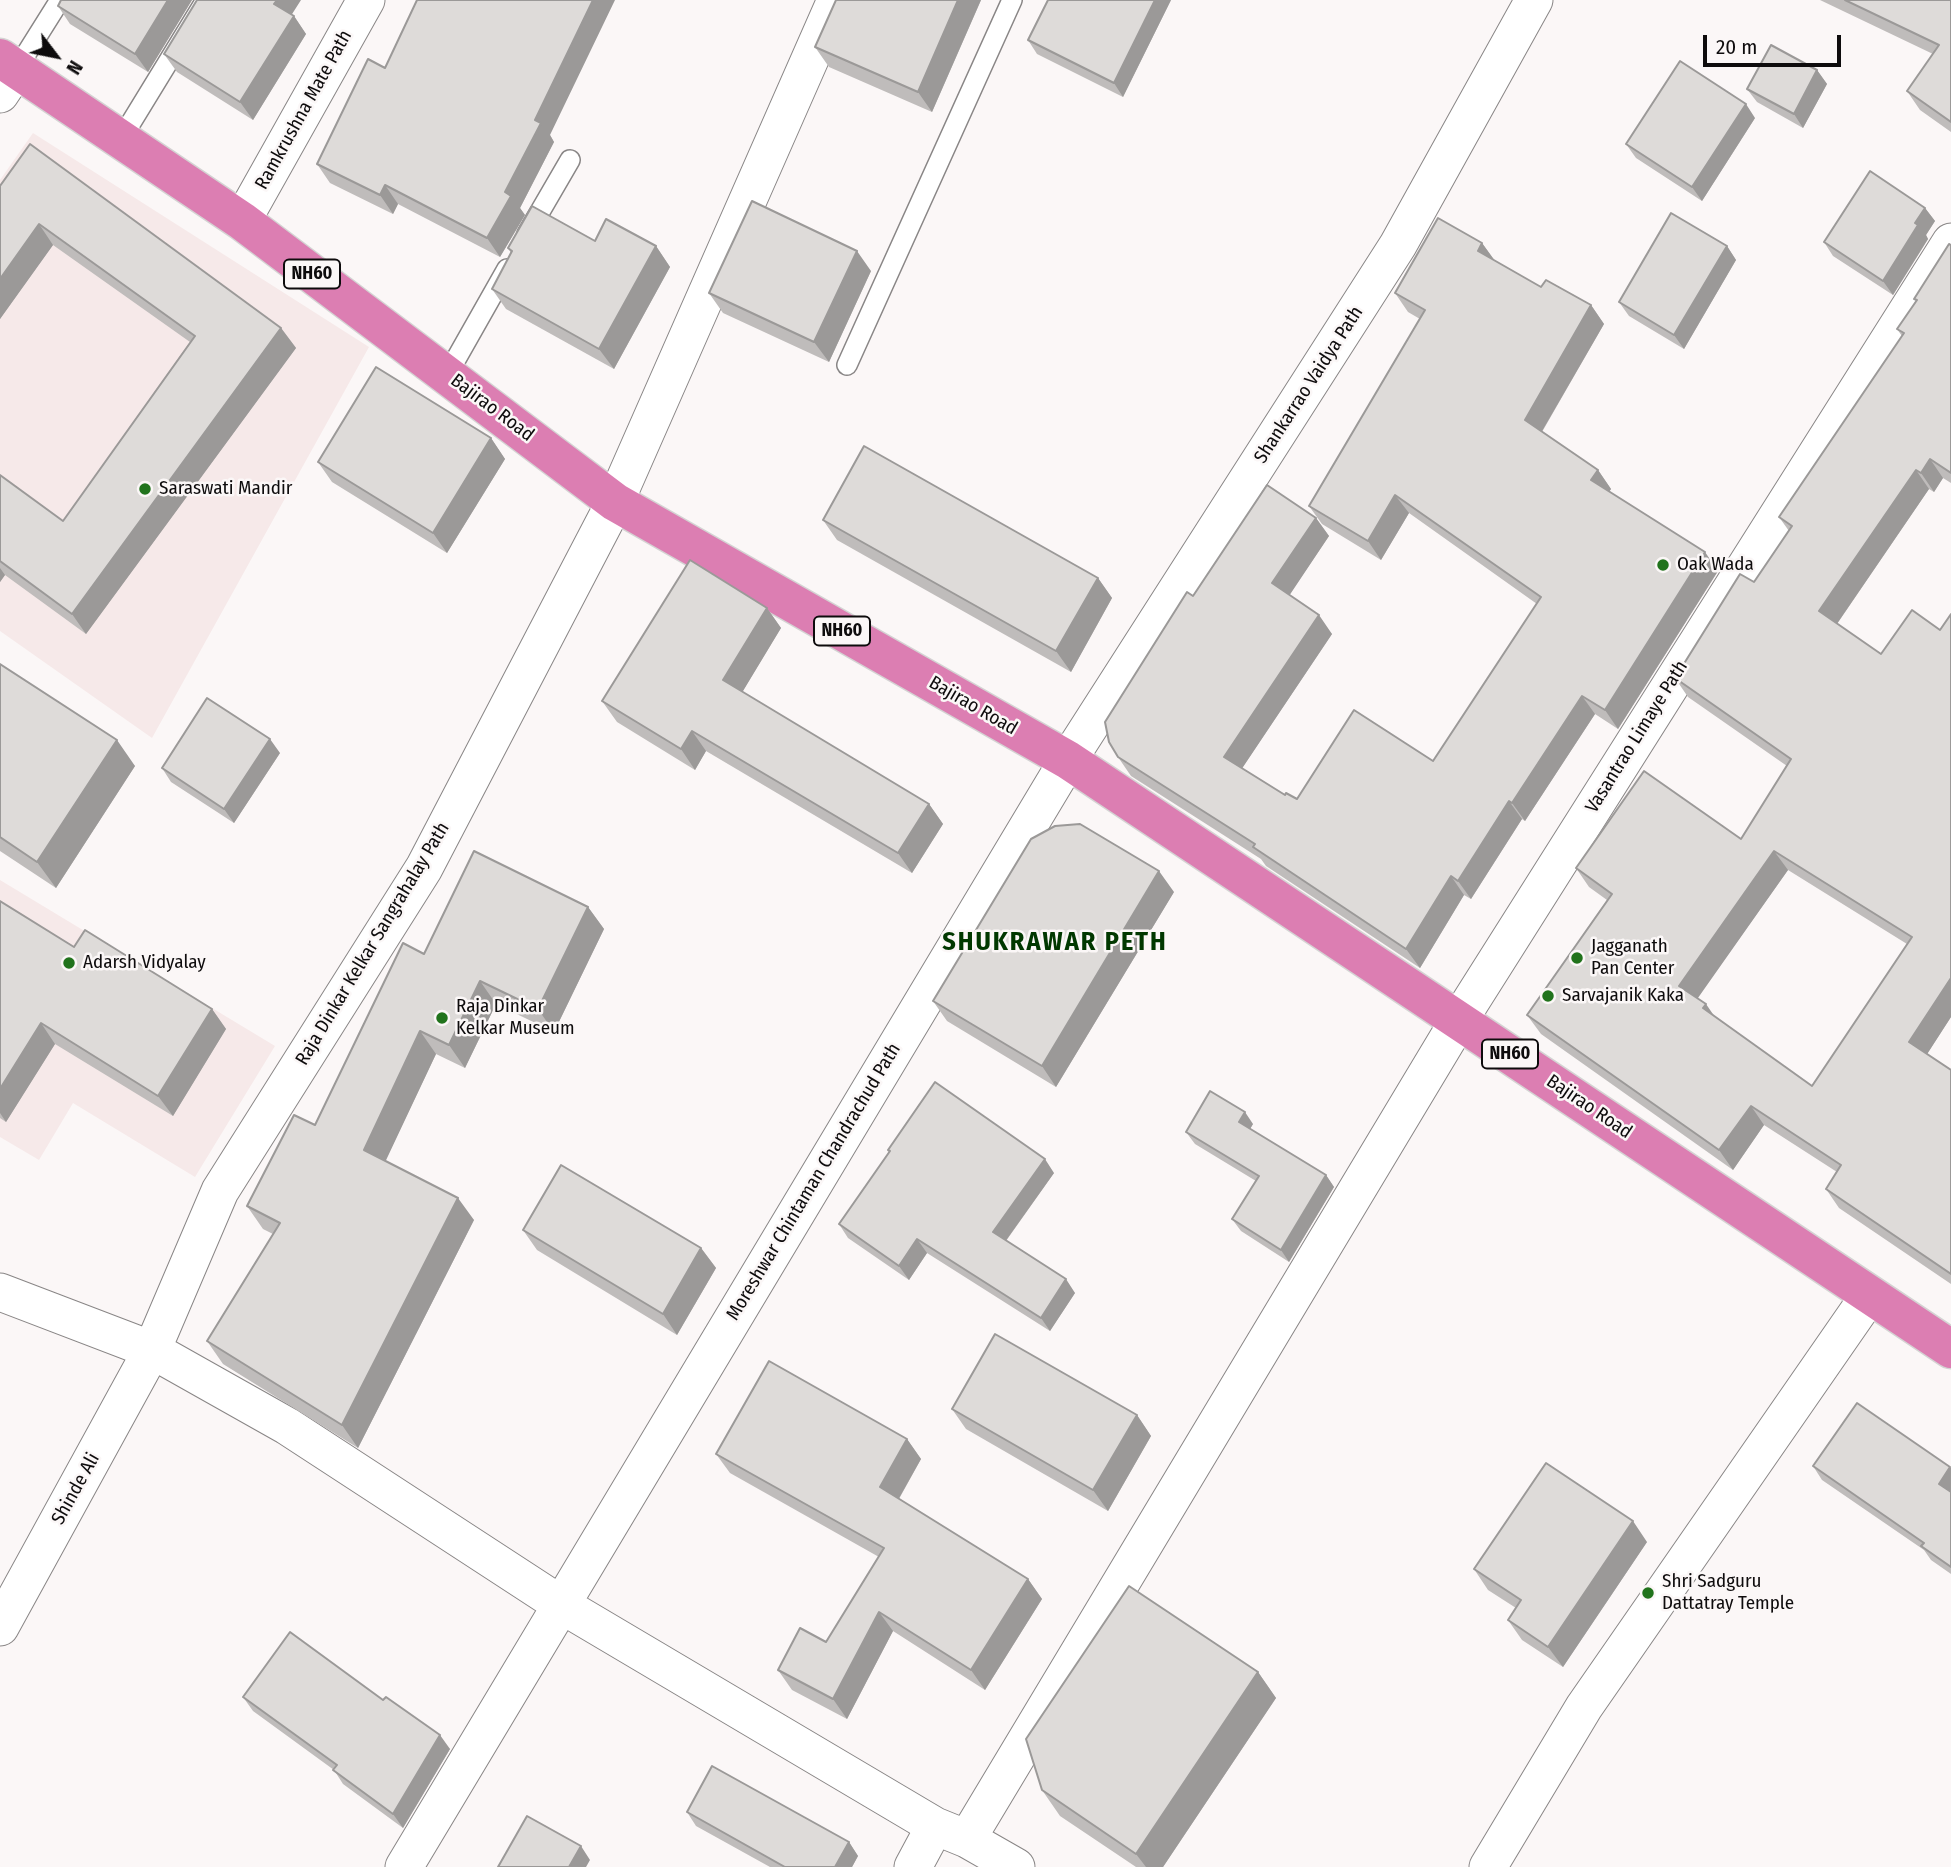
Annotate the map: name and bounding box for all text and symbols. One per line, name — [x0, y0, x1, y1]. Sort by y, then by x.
north arrow — [21, 21, 91, 91]
scale bar — [1706, 21, 1844, 65]
street label: Ramkrushna Mate Path — [251, 26, 357, 194]
text: 20 m — [1716, 34, 1757, 60]
text: N — [61, 56, 87, 78]
road number: NH60 — [284, 260, 340, 288]
street label: Shankarrao Vaidya Path — [1250, 302, 1368, 468]
street label: Bajirao Road — [446, 369, 538, 447]
place label: Saraswati Mandir — [159, 478, 292, 500]
marker: Saraswati Mandir — [137, 481, 153, 497]
place label: Oak Wada — [1677, 554, 1754, 576]
marker: Oak Wada — [1655, 557, 1671, 573]
road number: NH60 — [814, 616, 870, 646]
street label: Vasantrao Limaye Path — [1581, 657, 1693, 817]
street label: Bajirao Road — [925, 672, 1021, 740]
street label: Raja Dinkar Kelkar Sangrahalay Path — [291, 818, 455, 1070]
district label: SHUKRAWAR PETH — [944, 927, 1166, 959]
place label: Jagganath Pan Center — [1591, 936, 1674, 980]
marker: Jagganath Pan Center — [1569, 950, 1585, 966]
place label: Adarsh Vidyalay — [83, 952, 206, 974]
marker: Adarsh Vidyalay — [61, 955, 77, 971]
place label: Sarvajanik Kaka — [1562, 985, 1684, 1007]
marker: Sarvajanik Kaka — [1540, 988, 1556, 1004]
place label: Raja Dinkar Kelkar Museum — [456, 996, 575, 1040]
marker: Raja Dinkar Kelkar Museum — [434, 1010, 450, 1026]
street label: Moreshwar Chintaman Chandrachud Path — [722, 1039, 906, 1325]
road number: NH60 — [1482, 1040, 1538, 1069]
street label: Bajirao Road — [1542, 1070, 1636, 1144]
street label: Shinde Ali — [47, 1449, 105, 1529]
place label: Shri Sadguru Dattatray Temple — [1662, 1571, 1794, 1615]
marker: Shri Sadguru Dattatray Temple — [1640, 1585, 1656, 1601]

